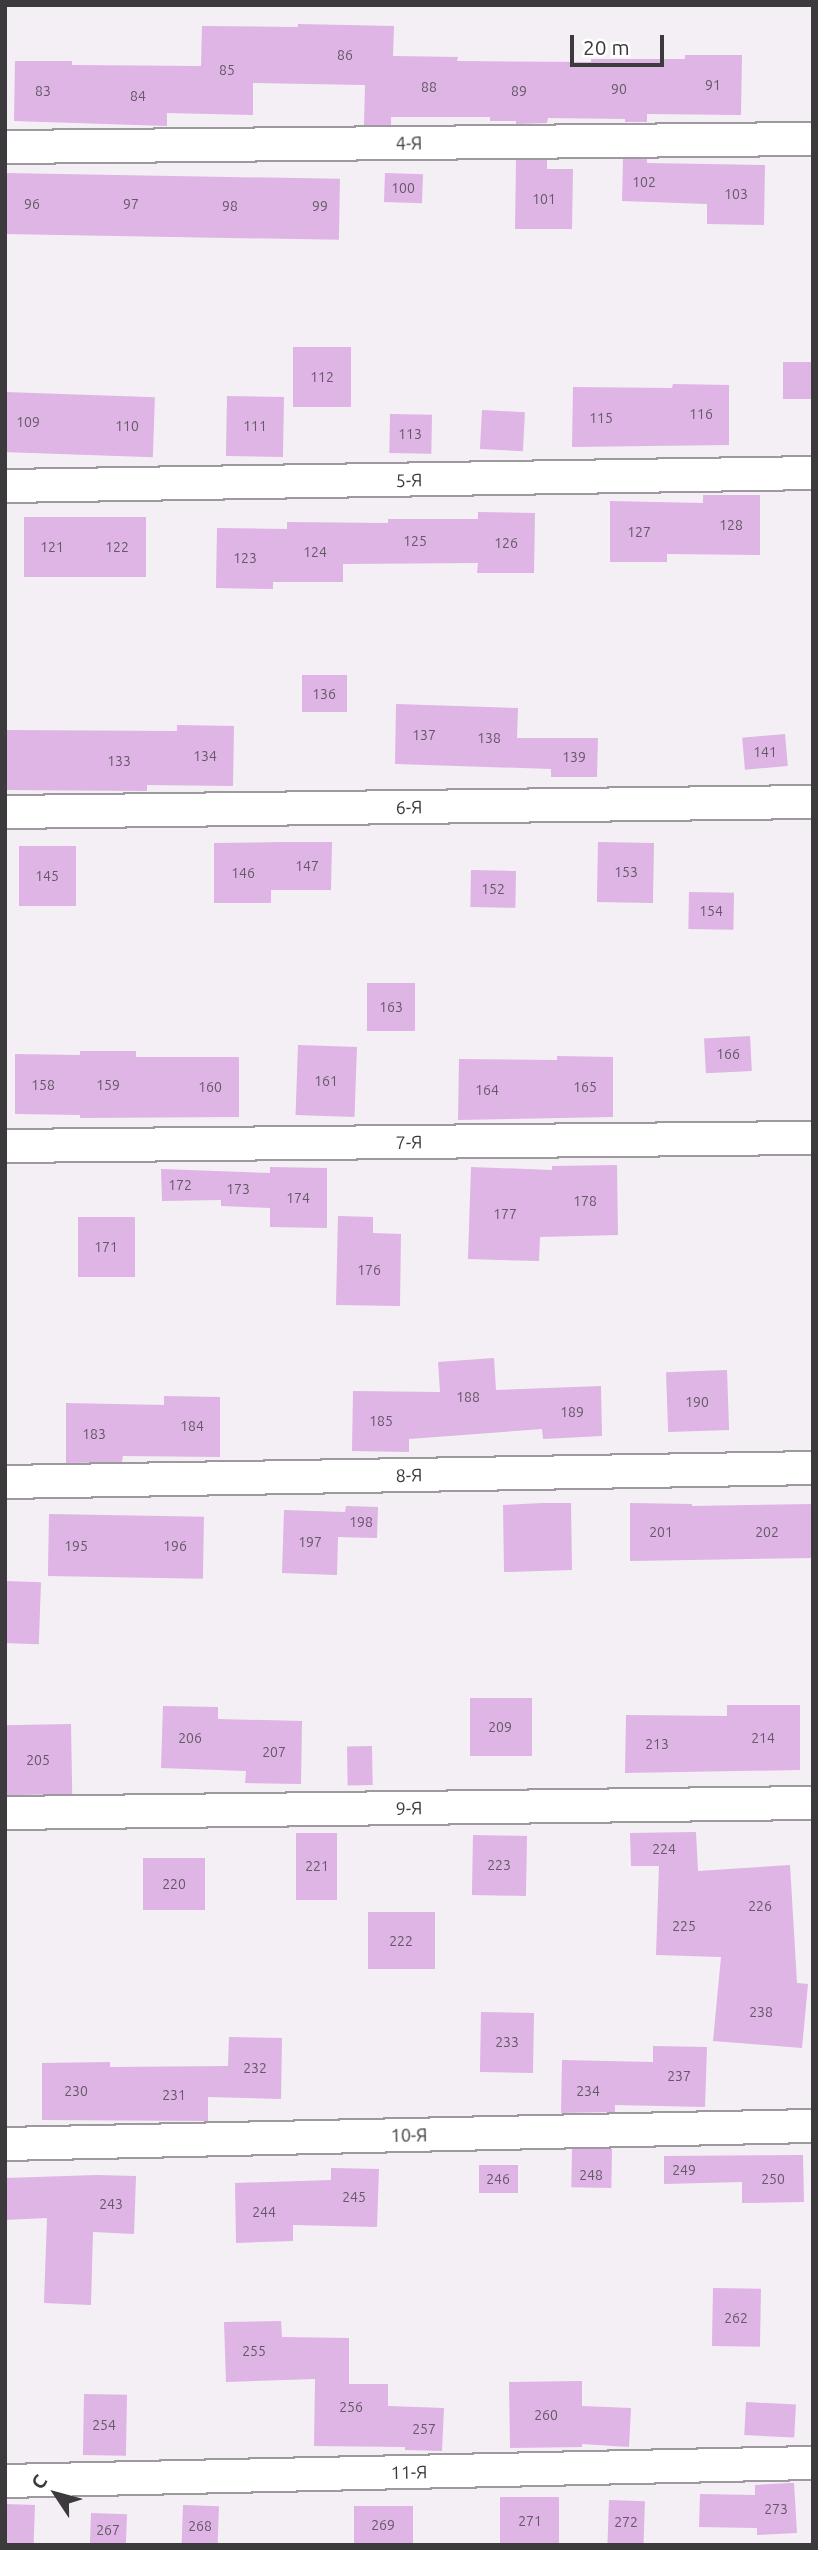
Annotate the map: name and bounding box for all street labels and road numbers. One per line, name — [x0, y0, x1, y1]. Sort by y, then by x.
street label: 4-Я — [396, 132, 422, 154]
street label: 5-Я — [396, 469, 422, 491]
street label: 6-Я — [396, 796, 422, 818]
street label: 7-Я — [396, 1131, 422, 1153]
street label: 8-Я — [396, 1464, 422, 1486]
street label: 9-Я — [396, 1797, 422, 1819]
street label: 10-Я — [390, 2124, 428, 2146]
street label: 11-Я — [390, 2461, 428, 2483]

